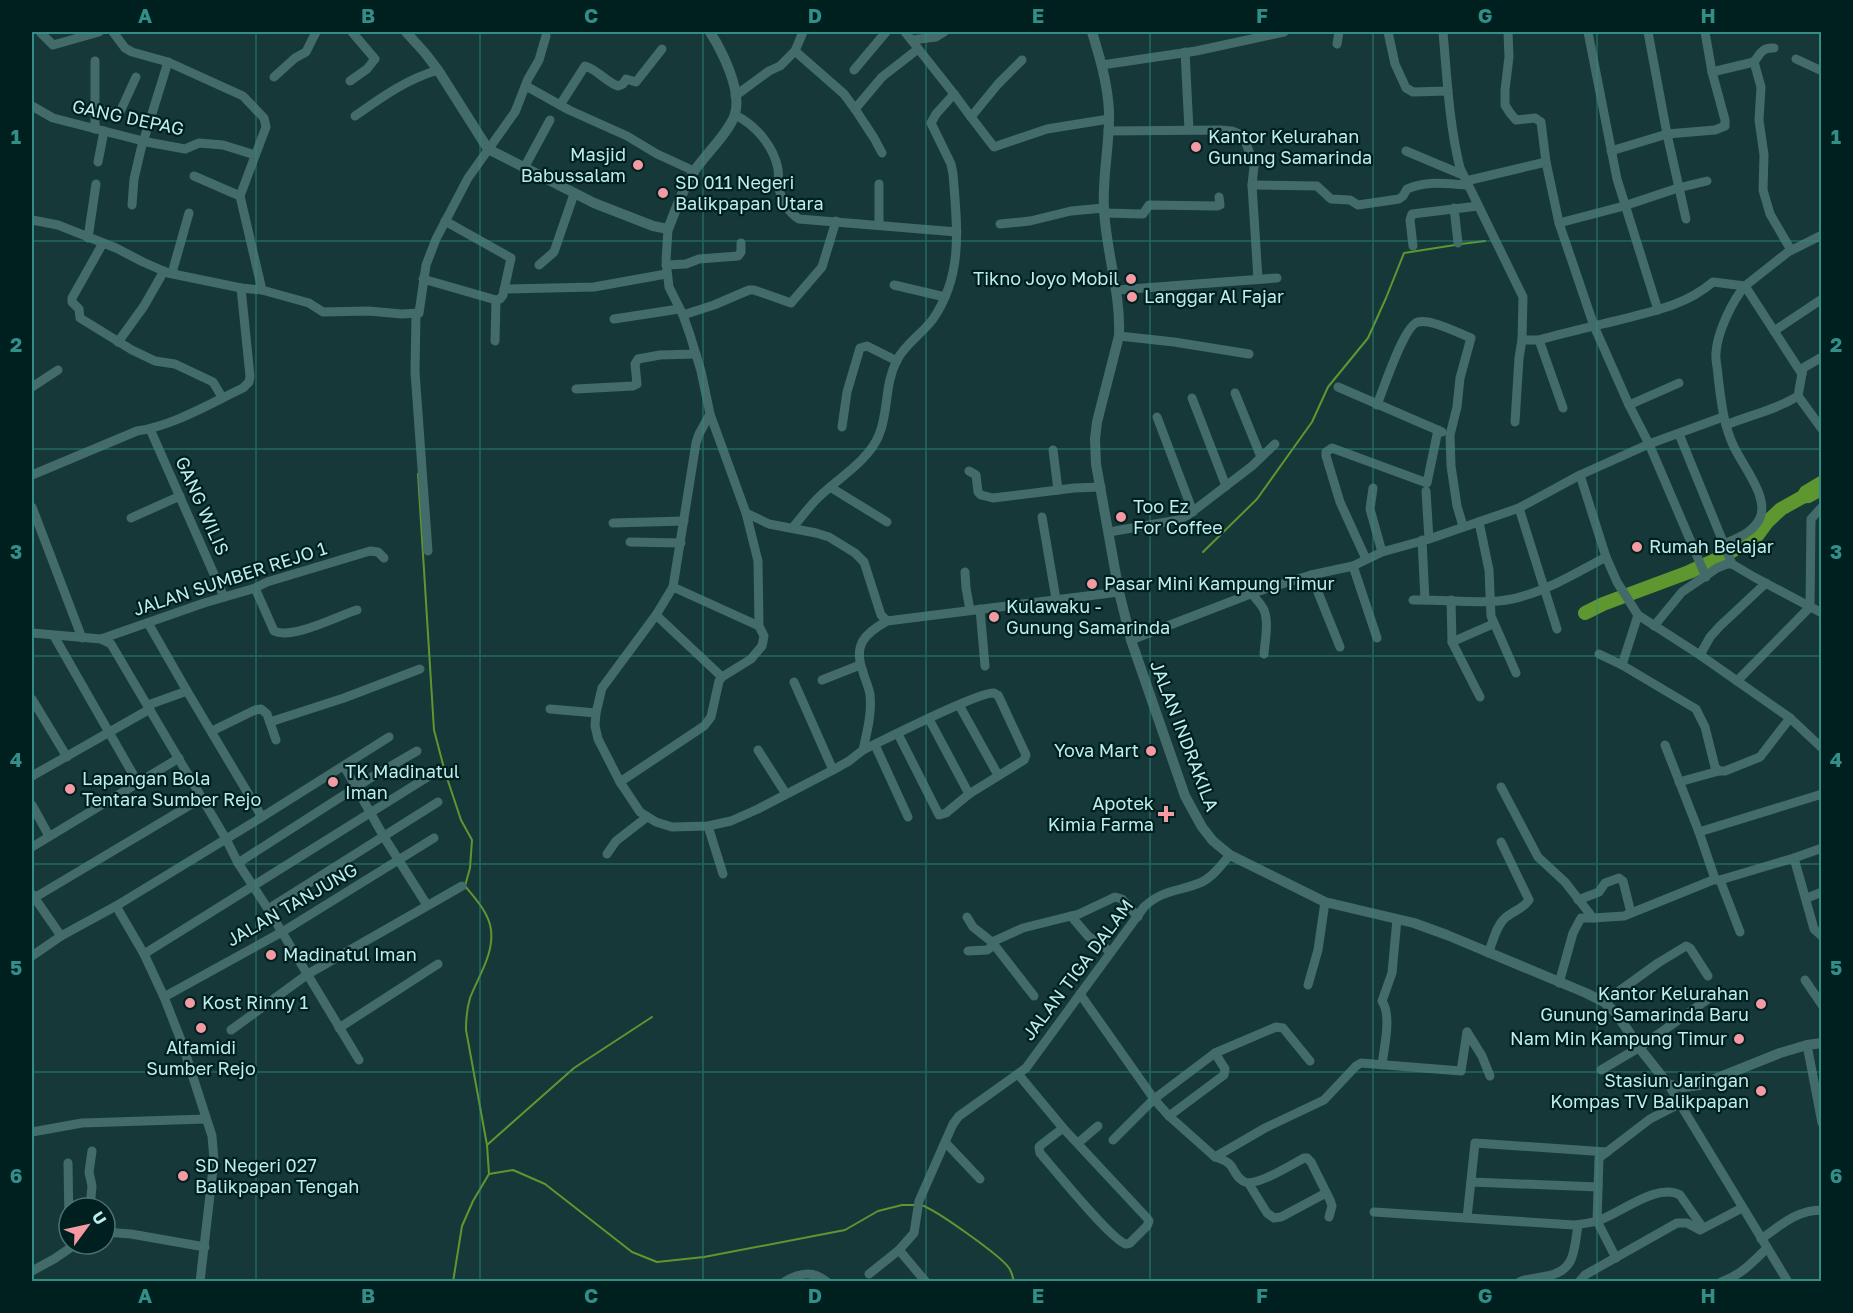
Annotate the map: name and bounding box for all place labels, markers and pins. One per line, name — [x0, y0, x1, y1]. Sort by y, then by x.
place label: Kantor Kelurahan Gunung Samarinda — [1208, 125, 1372, 168]
marker: Kantor Kelurahan Gunung Samarinda — [1189, 140, 1203, 154]
place label: Masjid Babussalam — [521, 143, 626, 186]
marker: Masjid Babussalam — [631, 158, 645, 172]
place label: SD 011 Negeri Balikpapan Utara — [675, 171, 824, 214]
marker: SD 011 Negeri Balikpapan Utara — [656, 186, 670, 200]
place label: Tikno Joyo Mobil — [973, 267, 1119, 289]
marker: Tikno Joyo Mobil — [1124, 272, 1138, 286]
place label: Langgar Al Fajar — [1144, 285, 1284, 307]
marker: Langgar Al Fajar — [1125, 290, 1139, 304]
place label: Too Ez For Coffee — [1133, 495, 1223, 538]
marker: Too Ez For Coffee — [1114, 510, 1128, 524]
place label: Rumah Belajar — [1649, 535, 1774, 557]
marker: Rumah Belajar — [1630, 540, 1644, 554]
place label: Pasar Mini Kampung Timur — [1104, 572, 1334, 594]
marker: Pasar Mini Kampung Timur — [1085, 577, 1099, 591]
place label: Kulawaku - Gunung Samarinda — [1006, 595, 1170, 638]
marker: Kulawaku - Gunung Samarinda — [987, 610, 1001, 624]
place label: Yova Mart — [1054, 739, 1139, 761]
marker: Yova Mart — [1144, 744, 1158, 758]
place label: TK Madinatul Iman — [345, 760, 460, 803]
place label: Lapangan Bola Tentara Sumber Rejo — [82, 767, 261, 810]
marker: TK Madinatul Iman — [326, 775, 340, 789]
marker: Lapangan Bola Tentara Sumber Rejo — [63, 782, 77, 796]
place label: Apotek Kimia Farma — [1048, 792, 1154, 835]
marker: Apotek Kimia Farma — [1159, 807, 1173, 821]
place label: Madinatul Iman — [283, 943, 417, 965]
marker: Madinatul Iman — [264, 948, 278, 962]
place label: Kantor Kelurahan Gunung Samarinda Baru — [1540, 982, 1749, 1025]
place label: Kost Rinny 1 — [202, 991, 309, 1013]
marker: Kost Rinny 1 — [183, 996, 197, 1010]
marker: Kantor Kelurahan Gunung Samarinda Baru — [1754, 997, 1768, 1011]
marker: Alfamidi Sumber Rejo — [194, 1021, 208, 1035]
place label: Nam Min Kampung Timur — [1510, 1027, 1727, 1049]
marker: Nam Min Kampung Timur — [1732, 1032, 1746, 1046]
place label: Alfamidi Sumber Rejo — [146, 1036, 256, 1079]
place label: Stasiun Jaringan Kompas TV Balikpapan — [1550, 1069, 1749, 1112]
marker: Stasiun Jaringan Kompas TV Balikpapan — [1754, 1084, 1768, 1098]
place label: SD Negeri 027 Balikpapan Tengah — [195, 1154, 359, 1197]
marker: SD Negeri 027 Balikpapan Tengah — [176, 1169, 190, 1183]

